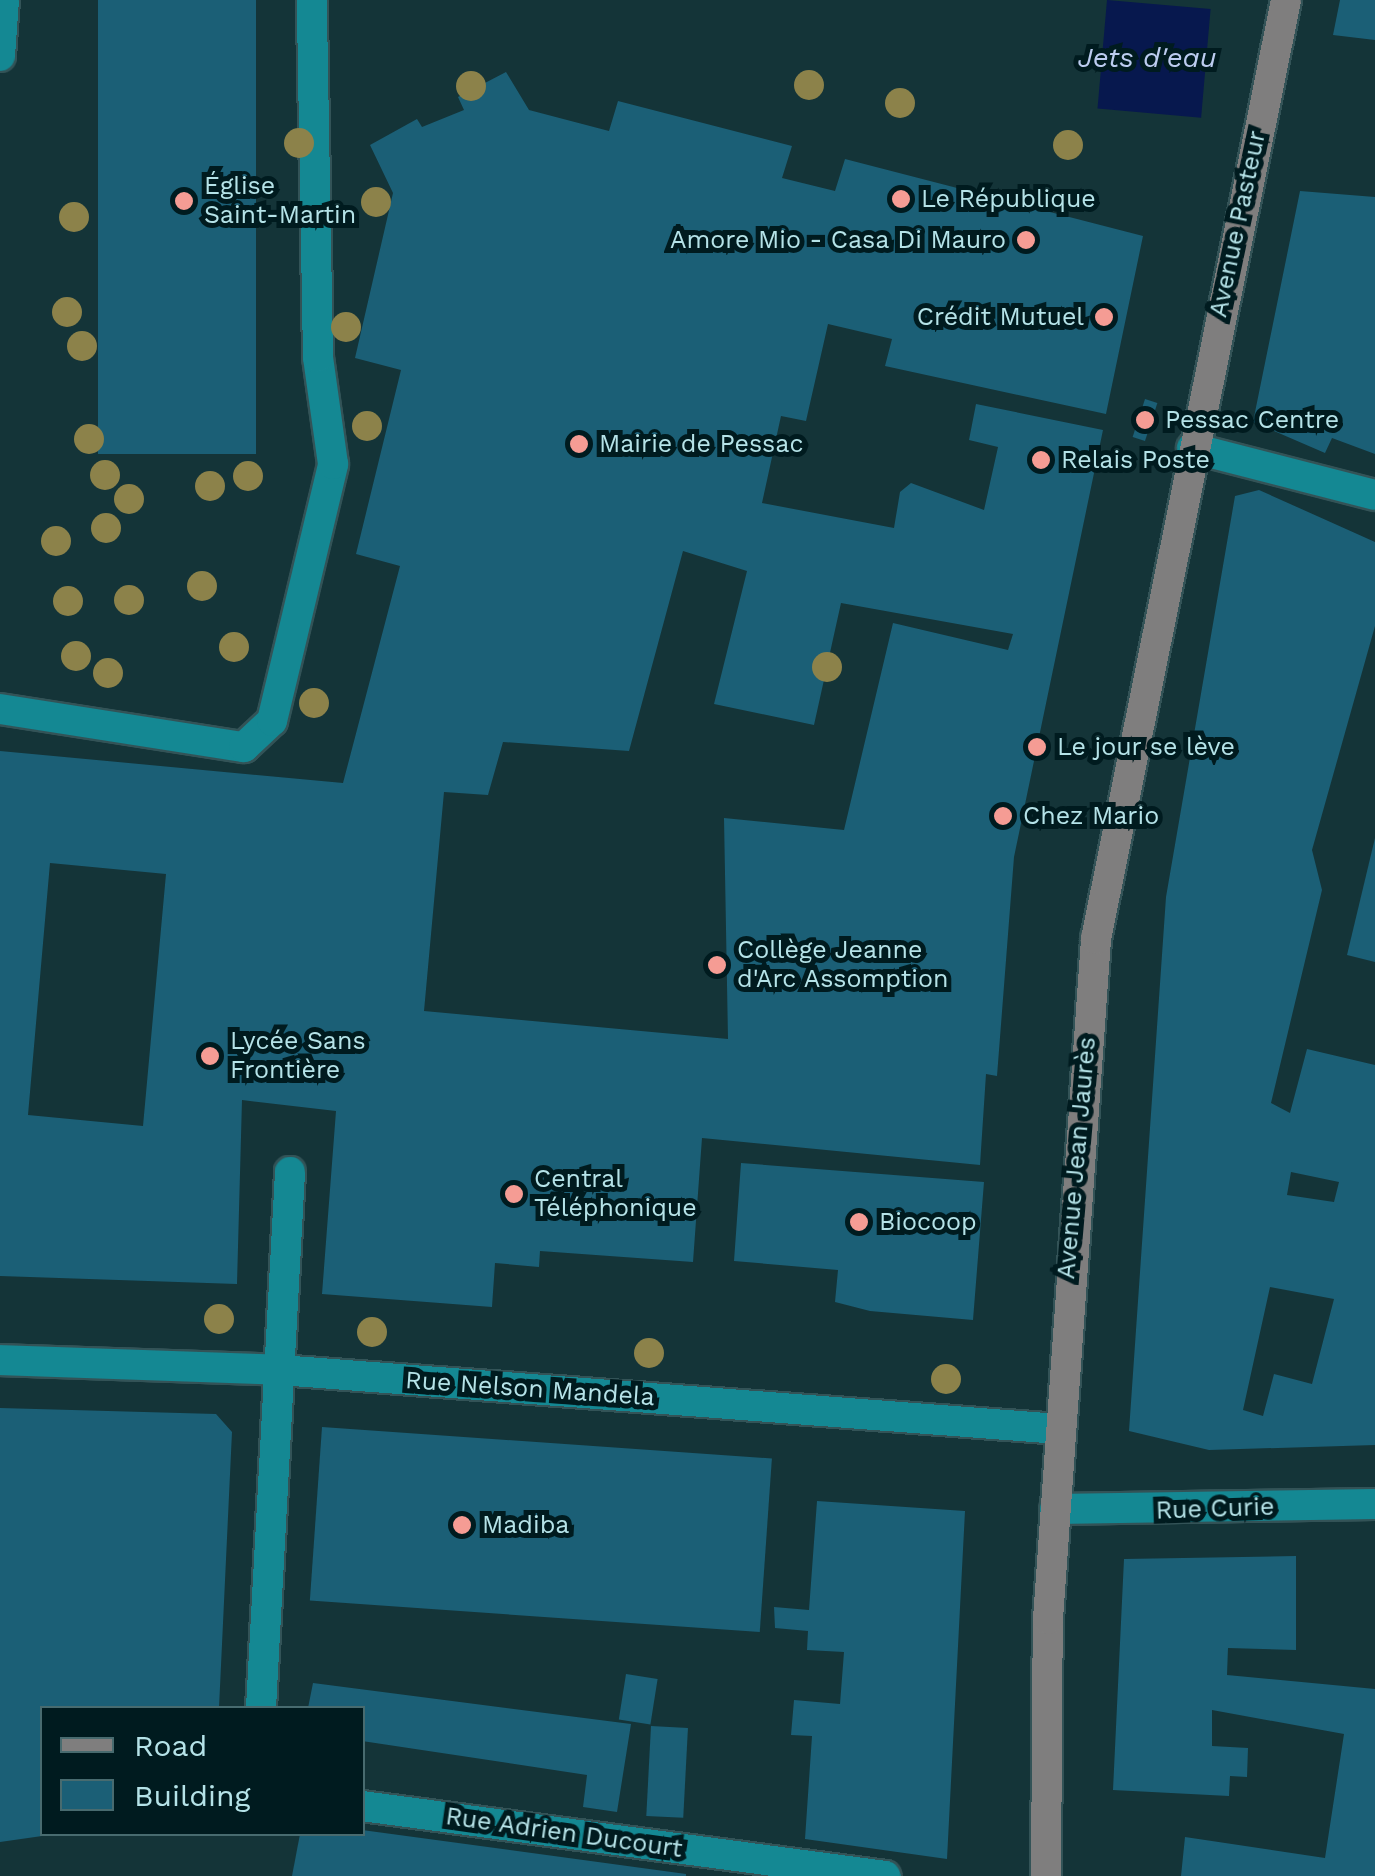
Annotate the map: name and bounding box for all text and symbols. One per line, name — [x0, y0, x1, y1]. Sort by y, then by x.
water label: Jets d'eau — [1077, 41, 1217, 75]
street label: Avenue Pasteur — [1204, 128, 1272, 320]
place label: Église Saint-Martin — [204, 172, 356, 231]
place label: Le République — [921, 184, 1096, 214]
marker: Le République — [890, 188, 912, 210]
marker: Église Saint-Martin — [173, 190, 195, 212]
place label: Amore Mio - Casa Di Mauro — [669, 225, 1006, 255]
marker: Amore Mio - Casa Di Mauro — [1015, 229, 1037, 251]
place label: Crédit Mutuel — [917, 302, 1084, 332]
marker: Crédit Mutuel — [1093, 306, 1115, 328]
place label: Pessac Centre — [1165, 405, 1339, 435]
marker: Pessac Centre — [1134, 409, 1156, 431]
place label: Mairie de Pessac — [599, 429, 803, 459]
marker: Mairie de Pessac — [568, 433, 590, 455]
place label: Relais Poste — [1061, 445, 1210, 475]
marker: Relais Poste — [1030, 449, 1052, 471]
place label: Le jour se lève — [1057, 732, 1236, 762]
marker: Le jour se lève — [1026, 736, 1048, 758]
place label: Chez Mario — [1023, 801, 1159, 831]
marker: Chez Mario — [992, 805, 1014, 827]
place label: Collège Jeanne d'Arc Assomption — [737, 936, 949, 995]
marker: Collège Jeanne d'Arc Assomption — [706, 954, 728, 976]
place label: Lycée Sans Frontière — [230, 1027, 366, 1086]
street label: Avenue Jean Jaurès — [1051, 1035, 1103, 1281]
marker: Lycée Sans Frontière — [199, 1045, 221, 1067]
place label: Central Téléphonique — [534, 1165, 697, 1224]
marker: Central Téléphonique — [503, 1183, 525, 1205]
place label: Biocoop — [879, 1207, 977, 1237]
marker: Biocoop — [848, 1211, 870, 1233]
street label: Rue Nelson Mandela — [404, 1365, 656, 1413]
street label: Rue Curie — [1155, 1492, 1275, 1526]
place label: Madiba — [482, 1510, 569, 1540]
marker: Madiba — [451, 1514, 473, 1536]
legend — [40, 1706, 365, 1836]
text: Road — [134, 1728, 207, 1763]
text: Building — [134, 1778, 251, 1813]
street label: Rue Adrien Ducourt — [443, 1801, 685, 1865]

